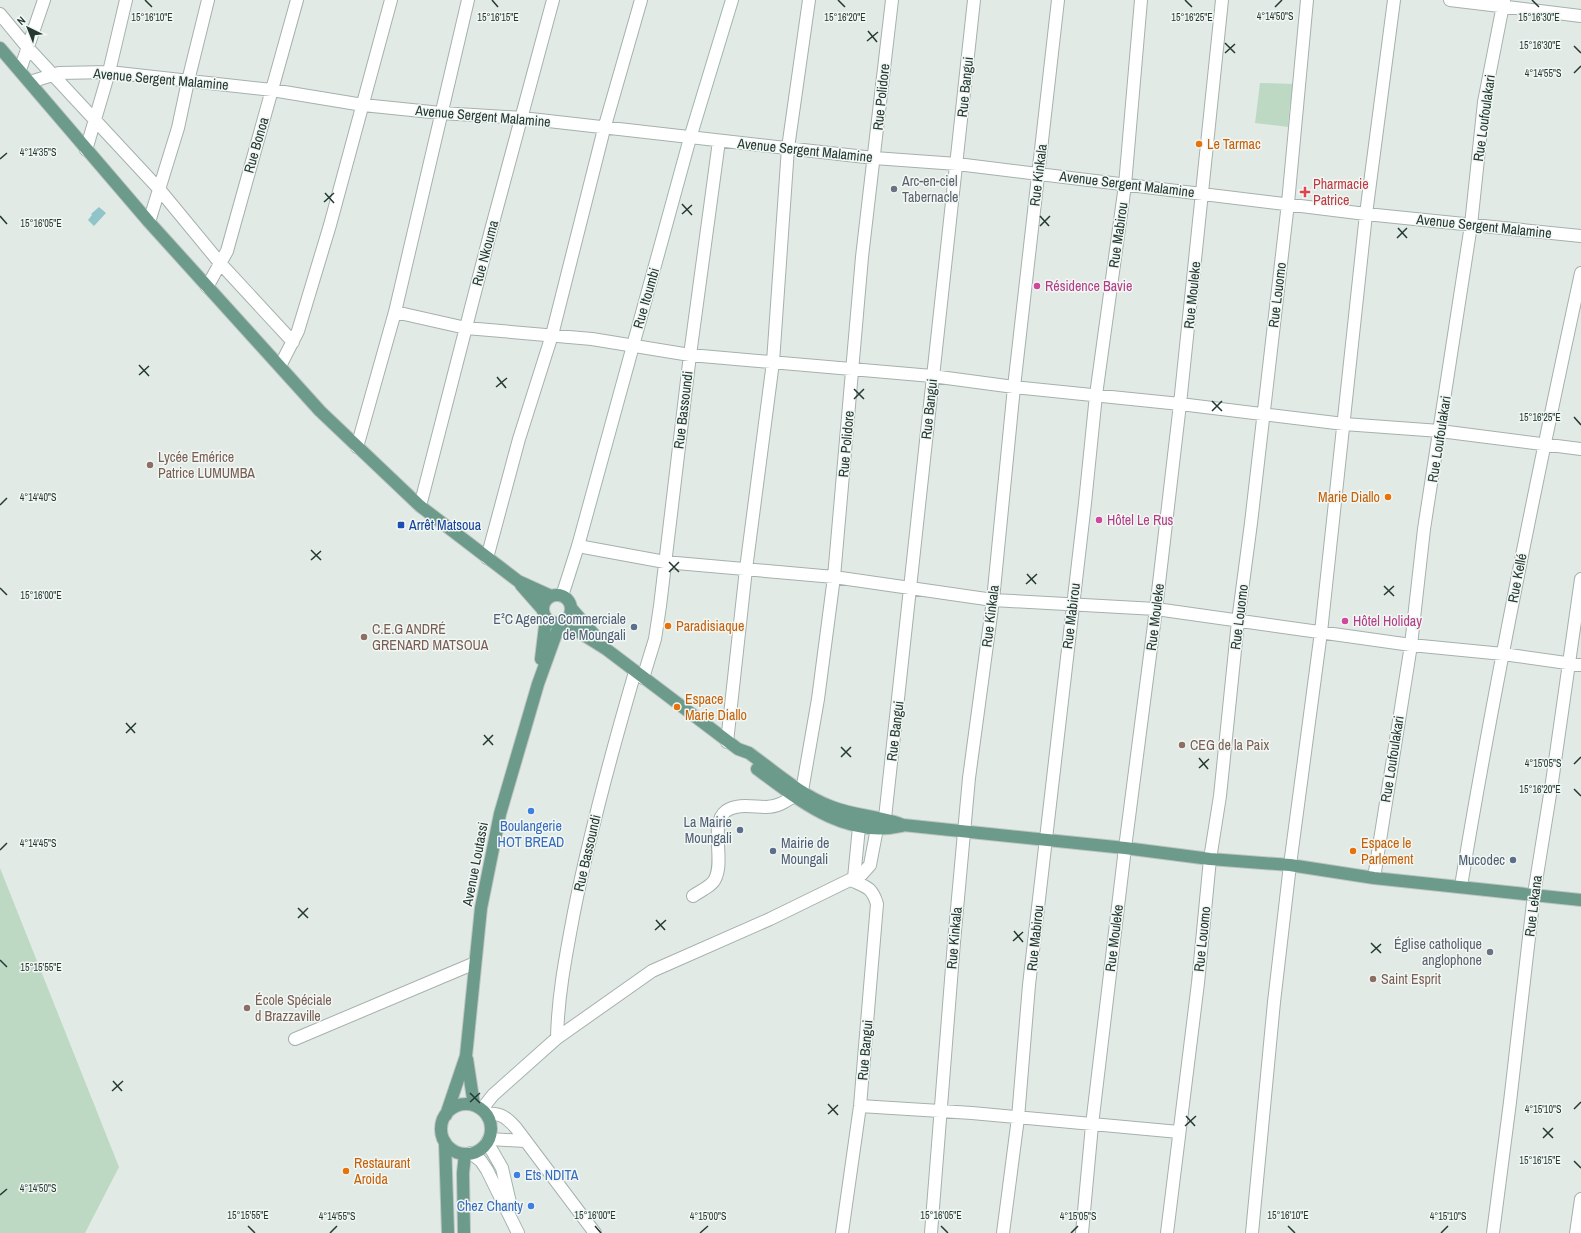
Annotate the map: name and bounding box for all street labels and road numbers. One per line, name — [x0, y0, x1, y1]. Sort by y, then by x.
street label: Rue Bangui — [953, 56, 977, 118]
street label: Rue Polidore — [869, 63, 893, 131]
street label: Avenue Sergent Malamine — [92, 64, 229, 94]
street label: Rue Loufoulakari — [1469, 73, 1499, 163]
street label: Avenue Sergent Malamine — [414, 101, 551, 131]
street label: Rue Bonoa — [239, 114, 273, 175]
street label: Avenue Sergent Malamine — [736, 134, 873, 166]
street label: Rue Kinkala — [1025, 142, 1051, 207]
street label: Avenue Sergent Malamine — [1058, 167, 1195, 201]
street label: Rue Mabirou — [1104, 201, 1132, 269]
street label: Avenue Sergent Malamine — [1415, 210, 1552, 242]
street label: Rue Nkouma — [468, 218, 503, 288]
street label: Rue Mouleke — [1180, 260, 1204, 330]
street label: Rue Louomo — [1264, 261, 1290, 329]
street label: Rue Itoumbi — [629, 265, 663, 331]
street label: Rue Bassoundi — [669, 370, 697, 450]
street label: Rue Bangui — [917, 378, 941, 440]
street label: Rue Loufoulakari — [1423, 394, 1455, 484]
street label: Rue Polidore — [834, 410, 858, 478]
street label: Rue Kellé — [1503, 552, 1531, 604]
street label: Rue Mabirou — [1058, 582, 1084, 650]
street label: Rue Mouleke — [1142, 582, 1168, 652]
street label: Rue Kinkala — [977, 583, 1003, 648]
street label: Rue Louomo — [1226, 583, 1252, 651]
street label: Rue Bangui — [882, 700, 908, 762]
street label: Rue Loufoulakari — [1376, 714, 1408, 804]
street label: Rue Bassoundi — [569, 813, 605, 893]
street label: Avenue Loutassi — [458, 820, 492, 909]
street label: Rue Lekana — [1520, 874, 1546, 938]
street label: Rue Mouleke — [1101, 903, 1127, 973]
street label: Rue Mabirou — [1023, 904, 1047, 972]
street label: Rue Kinkala — [942, 905, 966, 970]
street label: Rue Louomo — [1190, 905, 1214, 973]
street label: Rue Bangui — [853, 1019, 877, 1081]

